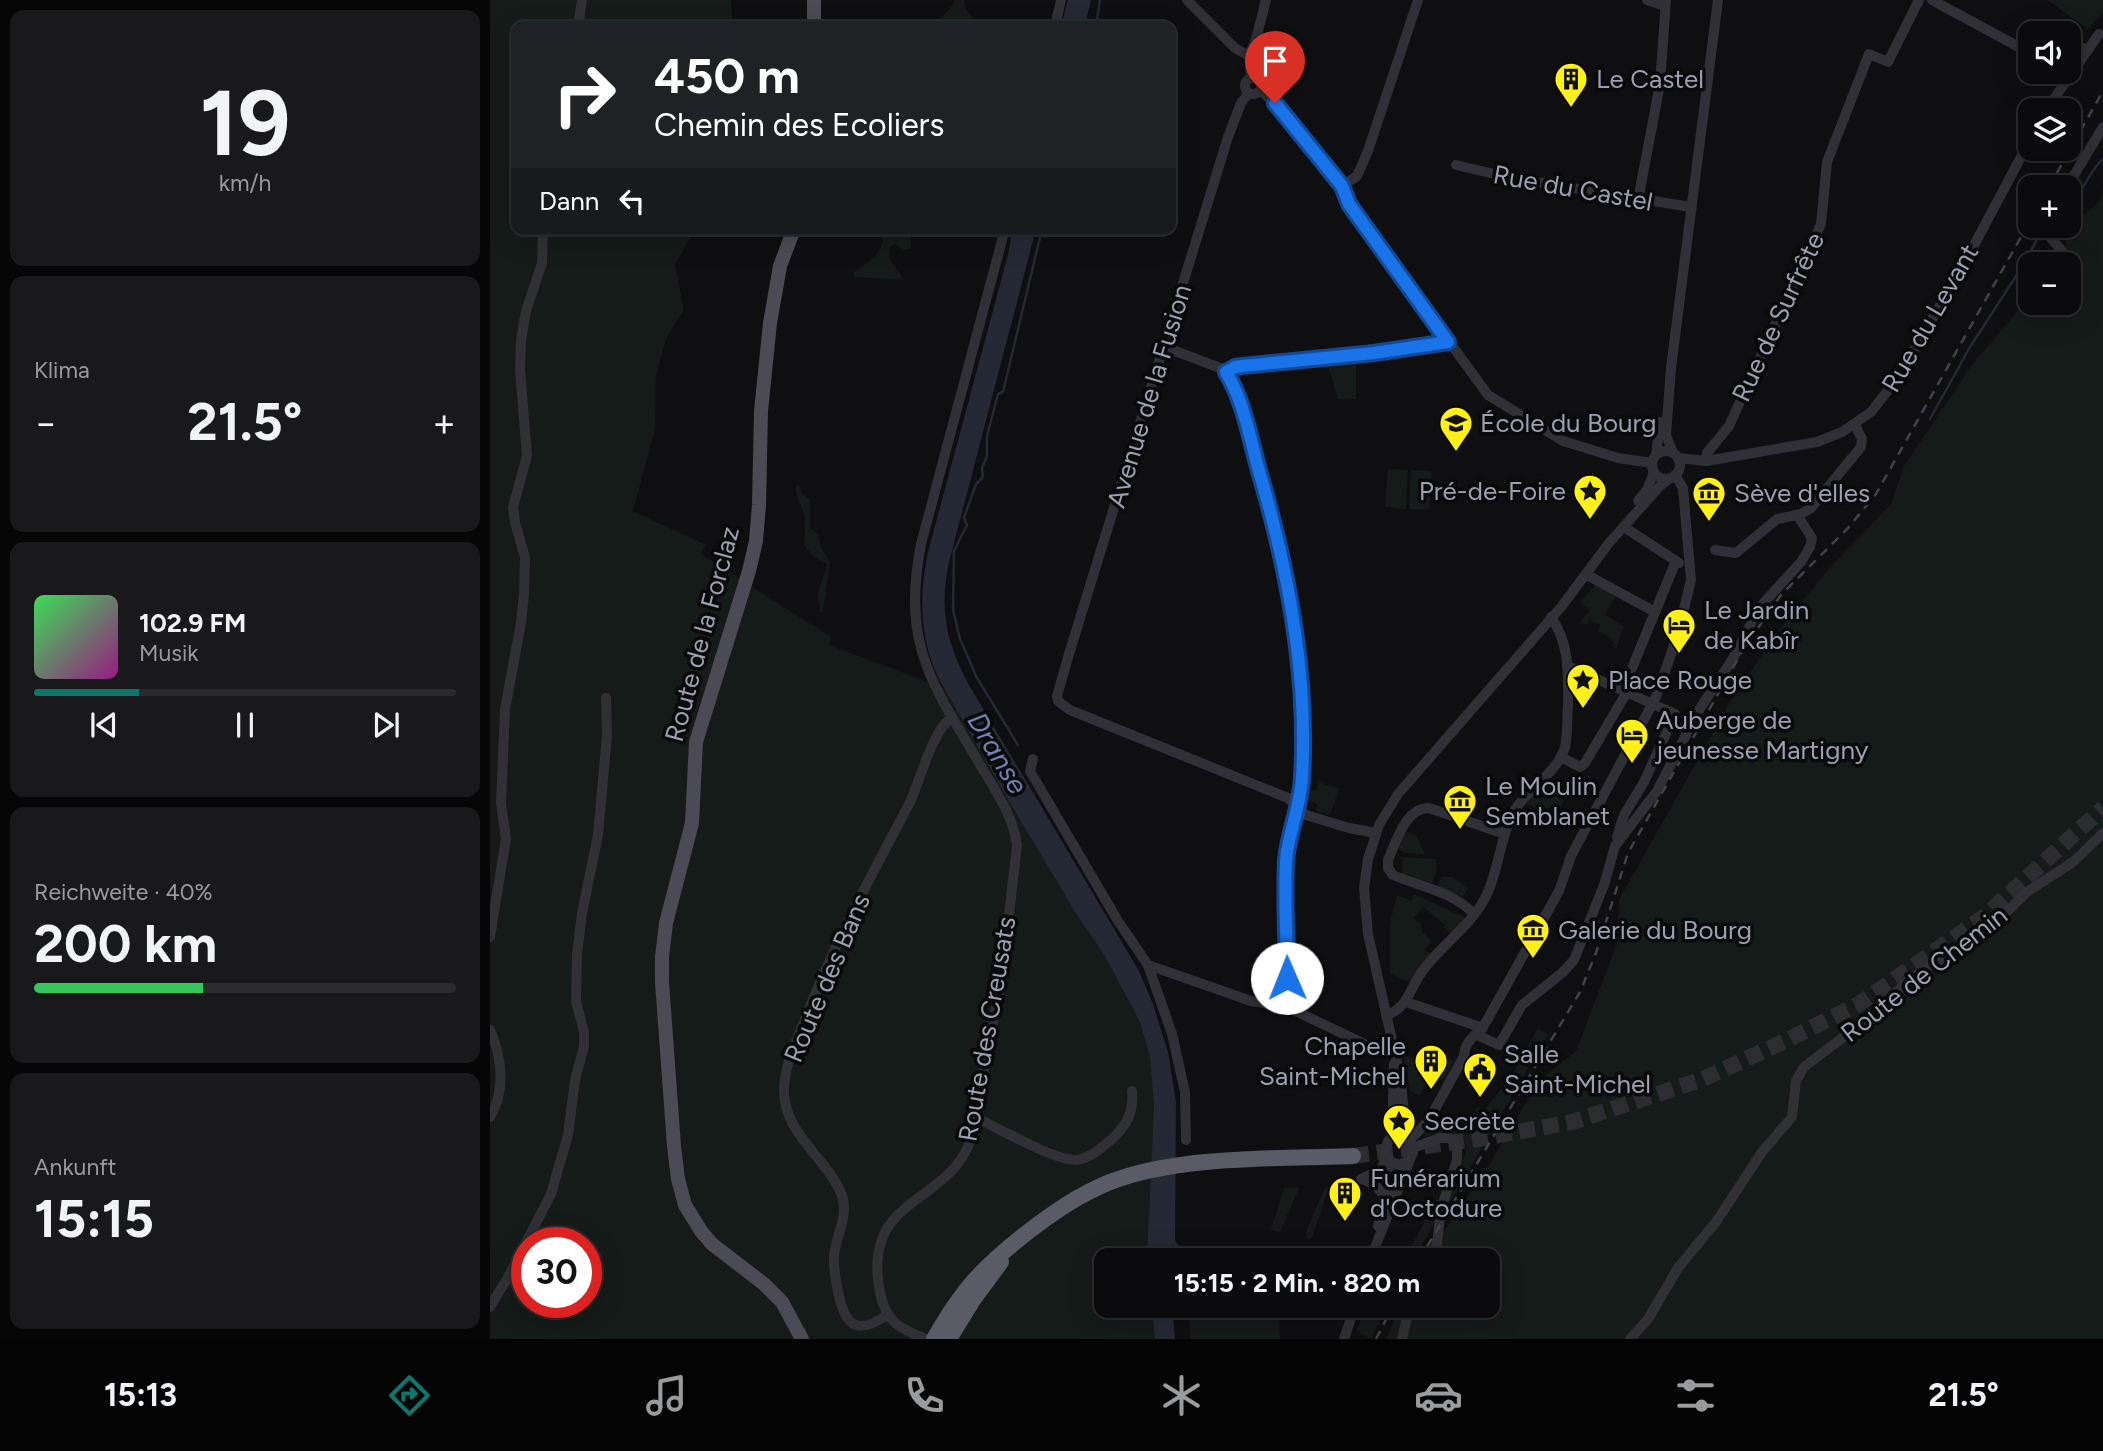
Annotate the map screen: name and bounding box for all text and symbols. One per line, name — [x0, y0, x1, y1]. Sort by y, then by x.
map controls — [2018, 21, 2081, 315]
button: sound — [2018, 21, 2081, 84]
pin — [1245, 31, 1305, 103]
icon: arrive — [1256, 42, 1294, 80]
text: 450 m — [654, 46, 800, 105]
icon: right — [539, 49, 630, 140]
building icon: Le Castel — [1552, 60, 1590, 109]
place label: Le Castel — [1596, 63, 1704, 95]
text: 19 — [199, 69, 291, 178]
button: layers — [2018, 98, 2081, 161]
text: Chemin des Ecoliers — [654, 106, 944, 144]
street label: Rue du Castel — [1491, 158, 1655, 218]
text: km/h — [219, 169, 271, 197]
button: + — [2018, 175, 2081, 238]
icon: left — [613, 182, 651, 220]
text: Dann — [539, 185, 599, 217]
street label: Rue de Surfrête — [1725, 227, 1831, 407]
street label: Rue du Levant — [1875, 238, 1985, 398]
button: − — [2018, 252, 2081, 315]
street label: Avenue de la Fusion — [1100, 281, 1198, 511]
text: Klima — [34, 356, 90, 384]
text: 21.5° — [188, 391, 302, 453]
text: − — [34, 400, 58, 446]
text: + — [432, 400, 456, 446]
school or university icon: École du Bourg — [1437, 404, 1475, 453]
place label: École du Bourg — [1480, 407, 1657, 439]
place icon: Pré-de-Foire — [1571, 472, 1609, 521]
museum icon: Sève d'elles — [1690, 474, 1728, 523]
place label: Pré-de-Foire — [1419, 475, 1566, 507]
place label: Sève d'elles — [1734, 477, 1870, 509]
street label: Route de la Forclaz — [658, 523, 746, 745]
place label: Le Jardin de Kabîr — [1704, 594, 1809, 656]
hotel icon: Le Jardin de Kabîr — [1660, 606, 1698, 655]
text: 102.9 FM — [139, 607, 246, 639]
text: Musik — [139, 639, 199, 667]
place icon: Place Rouge — [1564, 661, 1602, 710]
place label: Place Rouge — [1608, 664, 1752, 696]
place label: Auberge de jeunesse Martigny — [1654, 704, 1869, 766]
icon: previous — [85, 706, 123, 744]
icon: pause — [226, 706, 264, 744]
icon: next — [367, 706, 405, 744]
water label: Dranse — [960, 706, 1036, 800]
hotel icon: Auberge de jeunesse Martigny — [1613, 716, 1651, 765]
place label: Le Moulin Semblanet — [1485, 770, 1610, 832]
museum icon: Le Moulin Semblanet — [1441, 782, 1479, 831]
text: Reichweite · 40% — [34, 878, 213, 906]
street label: Route des Bans — [777, 889, 877, 1067]
street label: Route de Chemin — [1834, 899, 2014, 1049]
museum icon: Galerie du Bourg — [1514, 911, 1552, 960]
text: 200 km — [34, 913, 217, 975]
street label: Route des Creusats — [951, 914, 1023, 1144]
place label: Galerie du Bourg — [1558, 914, 1752, 946]
position arrow — [1250, 941, 1324, 1015]
place label: Chapelle Saint-Michel — [1259, 1030, 1406, 1092]
place label: Salle Saint-Michel — [1504, 1038, 1651, 1100]
building icon: Chapelle Saint-Michel — [1412, 1042, 1450, 1091]
public building icon: Salle Saint-Michel — [1461, 1050, 1499, 1099]
place icon: Secrète — [1380, 1102, 1418, 1151]
place label: Secrète — [1424, 1105, 1515, 1137]
text: Ankunft — [34, 1153, 116, 1181]
place label: Funérarium d'Octodure — [1370, 1162, 1502, 1224]
building icon: Funérarium d'Octodure — [1326, 1174, 1364, 1223]
text: 15:15 — [34, 1188, 154, 1250]
speed limit sign: 30 — [511, 1227, 602, 1318]
text: 15:15 · 2 Min. · 820 m — [1174, 1267, 1420, 1299]
icon: directions — [385, 1371, 434, 1420]
icon: music — [642, 1371, 691, 1420]
icon: phone — [900, 1371, 949, 1420]
icon: climate — [1157, 1371, 1206, 1420]
icon: car — [1414, 1371, 1463, 1420]
icon: filters — [1671, 1371, 1720, 1420]
text: 15:13 — [104, 1376, 177, 1414]
text: 21.5° — [1928, 1376, 1999, 1414]

